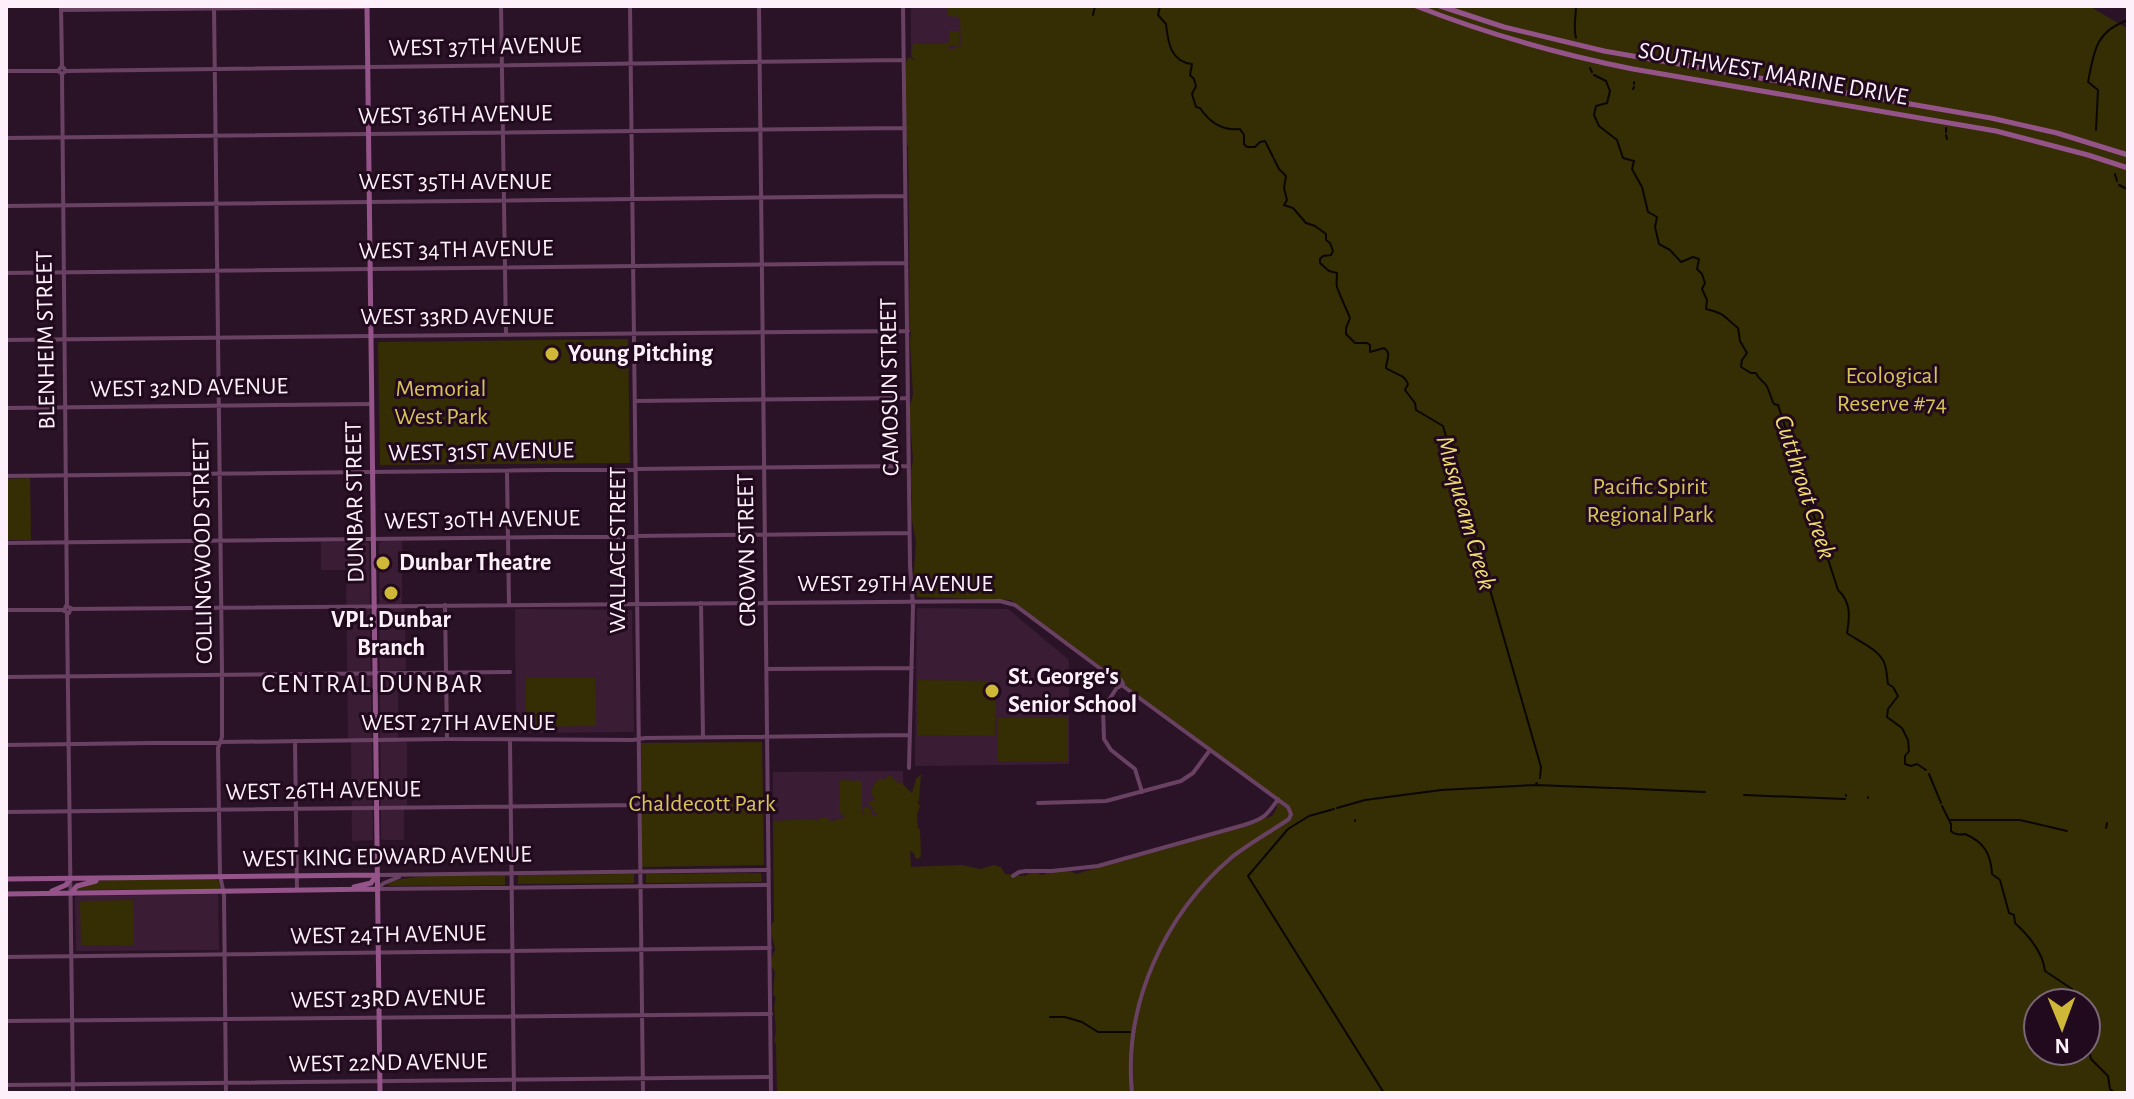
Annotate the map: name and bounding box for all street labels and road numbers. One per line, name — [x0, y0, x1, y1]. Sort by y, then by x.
street label: WEST 37TH AVENUE — [388, 33, 582, 61]
street label: SOUTHWEST MARINE DRIVE — [1636, 38, 1910, 110]
street label: WEST 36TH AVENUE — [358, 101, 553, 129]
street label: WEST 35TH AVENUE — [358, 170, 552, 194]
street label: WEST 34TH AVENUE — [358, 236, 554, 264]
street label: BLENHEIM STREET — [32, 250, 60, 430]
street label: CAMOSUN STREET — [876, 297, 904, 476]
street label: WEST 33RD AVENUE — [360, 305, 554, 329]
street label: WEST 32ND AVENUE — [90, 374, 289, 402]
street label: DUNBAR STREET — [342, 421, 368, 583]
street label: COLLINGWOOD STREET — [189, 437, 217, 664]
street label: WEST 31ST AVENUE — [388, 438, 575, 466]
street label: WALLACE STREET — [606, 466, 630, 634]
street label: CROWN STREET — [734, 473, 760, 627]
street label: WEST 30TH AVENUE — [384, 506, 581, 534]
street label: WEST 29TH AVENUE — [797, 572, 993, 596]
street label: WEST 27TH AVENUE — [361, 711, 556, 735]
street label: WEST 26TH AVENUE — [225, 777, 421, 805]
street label: WEST KING EDWARD AVENUE — [242, 842, 532, 872]
street label: WEST 24TH AVENUE — [290, 921, 486, 949]
street label: WEST 23RD AVENUE — [290, 985, 486, 1013]
street label: WEST 22ND AVENUE — [288, 1049, 488, 1077]

